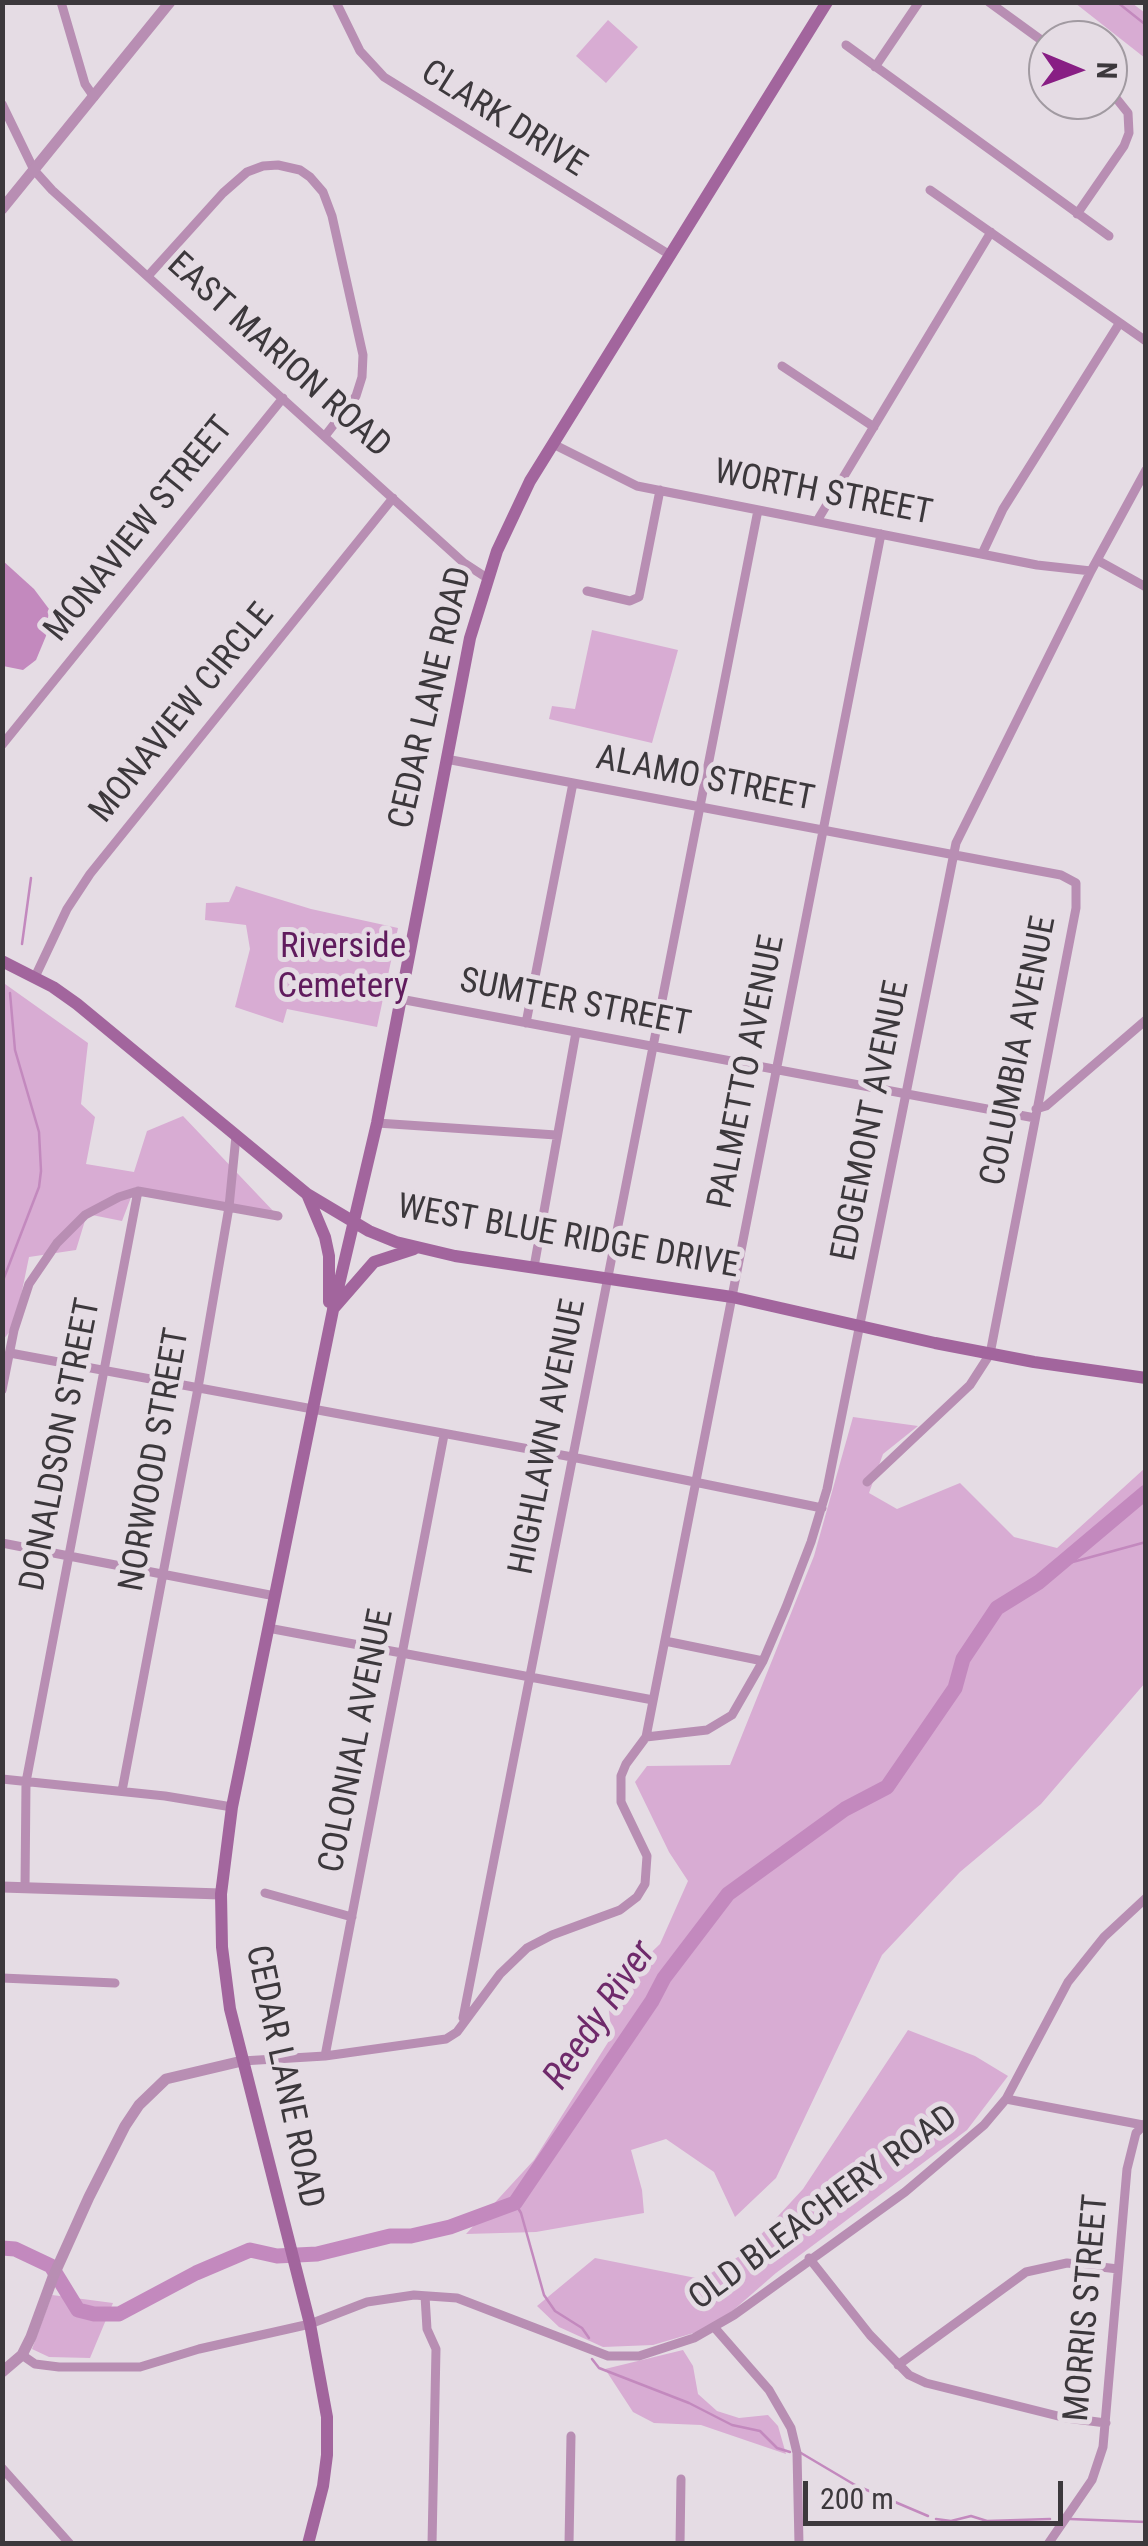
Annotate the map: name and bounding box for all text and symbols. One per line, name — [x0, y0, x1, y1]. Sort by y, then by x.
north arrow — [1028, 20, 1128, 120]
street label: CLARK DRIVE — [413, 53, 593, 187]
text: N — [1090, 62, 1123, 79]
street label: EAST MARION ROAD — [158, 245, 398, 467]
street label: MONAVIEW STREET — [37, 409, 243, 651]
street label: WORTH STREET — [710, 452, 936, 536]
street label: CEDAR LANE ROAD — [381, 563, 483, 833]
street label: MONAVIEW CIRCLE — [82, 596, 284, 832]
street label: ALAMO STREET — [592, 738, 818, 822]
street label: COLUMBIA AVENUE — [973, 913, 1067, 1189]
park label: Riverside Cemetery — [277, 927, 409, 1009]
street label: PALMETTO AVENUE — [701, 932, 795, 1212]
street label: SUMTER STREET — [456, 961, 694, 1047]
street label: EDGEMONT AVENUE — [824, 977, 920, 1265]
street label: WEST BLUE RIDGE DRIVE — [394, 1187, 742, 1289]
street label: DONALDSON STREET — [13, 1295, 111, 1595]
street label: HIGHLAWN AVENUE — [502, 1296, 596, 1578]
street label: NORWOOD STREET — [112, 1325, 200, 1595]
street label: COLONIAL AVENUE — [312, 1606, 404, 1876]
water label: Reedy River — [535, 1933, 667, 2099]
street label: CEDAR LANE ROAD — [235, 1942, 331, 2212]
street label: OLD BLEACHERY ROAD — [682, 2098, 966, 2320]
street label: MORRIS STREET — [1057, 2193, 1119, 2423]
scale bar — [808, 2461, 1068, 2523]
text: 200 m — [820, 2481, 894, 2516]

